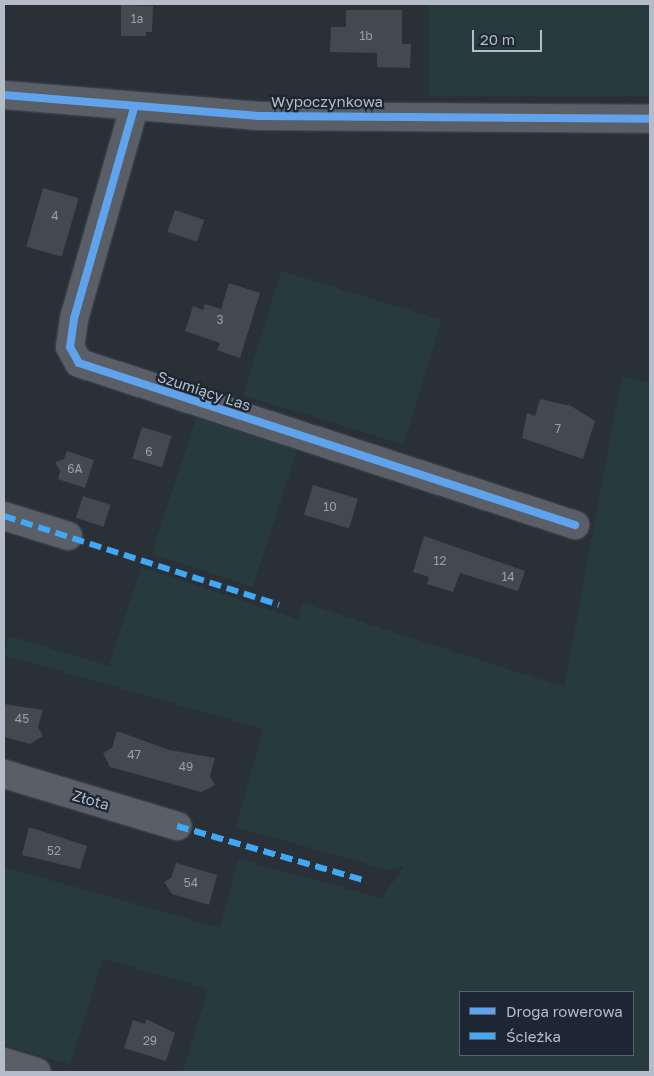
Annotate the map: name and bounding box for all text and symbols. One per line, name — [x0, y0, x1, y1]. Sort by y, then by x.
house number: 1a — [131, 12, 143, 26]
scale bar — [474, 20, 544, 52]
house number: 1b — [359, 29, 373, 43]
text: 20 m — [480, 30, 515, 48]
street label: Wypoczynkowa — [271, 93, 383, 111]
house number: 4 — [51, 209, 59, 223]
house number: 3 — [216, 313, 224, 327]
street label: Szumiący Las — [155, 367, 253, 415]
house number: 7 — [555, 422, 561, 436]
house number: 6 — [145, 445, 153, 459]
house number: 6A — [67, 462, 83, 476]
house number: 10 — [323, 500, 337, 514]
house number: 12 — [434, 554, 446, 568]
house number: 14 — [501, 570, 515, 584]
house number: 45 — [15, 712, 29, 726]
house number: 47 — [127, 748, 141, 762]
house number: 49 — [179, 760, 193, 774]
street label: Złota — [71, 786, 111, 814]
house number: 52 — [47, 844, 61, 858]
house number: 54 — [184, 876, 198, 890]
legend — [459, 991, 634, 1056]
text: Droga rowerowa — [506, 1002, 623, 1020]
text: Ścieżka — [506, 1027, 561, 1045]
house number: 29 — [143, 1034, 157, 1048]

